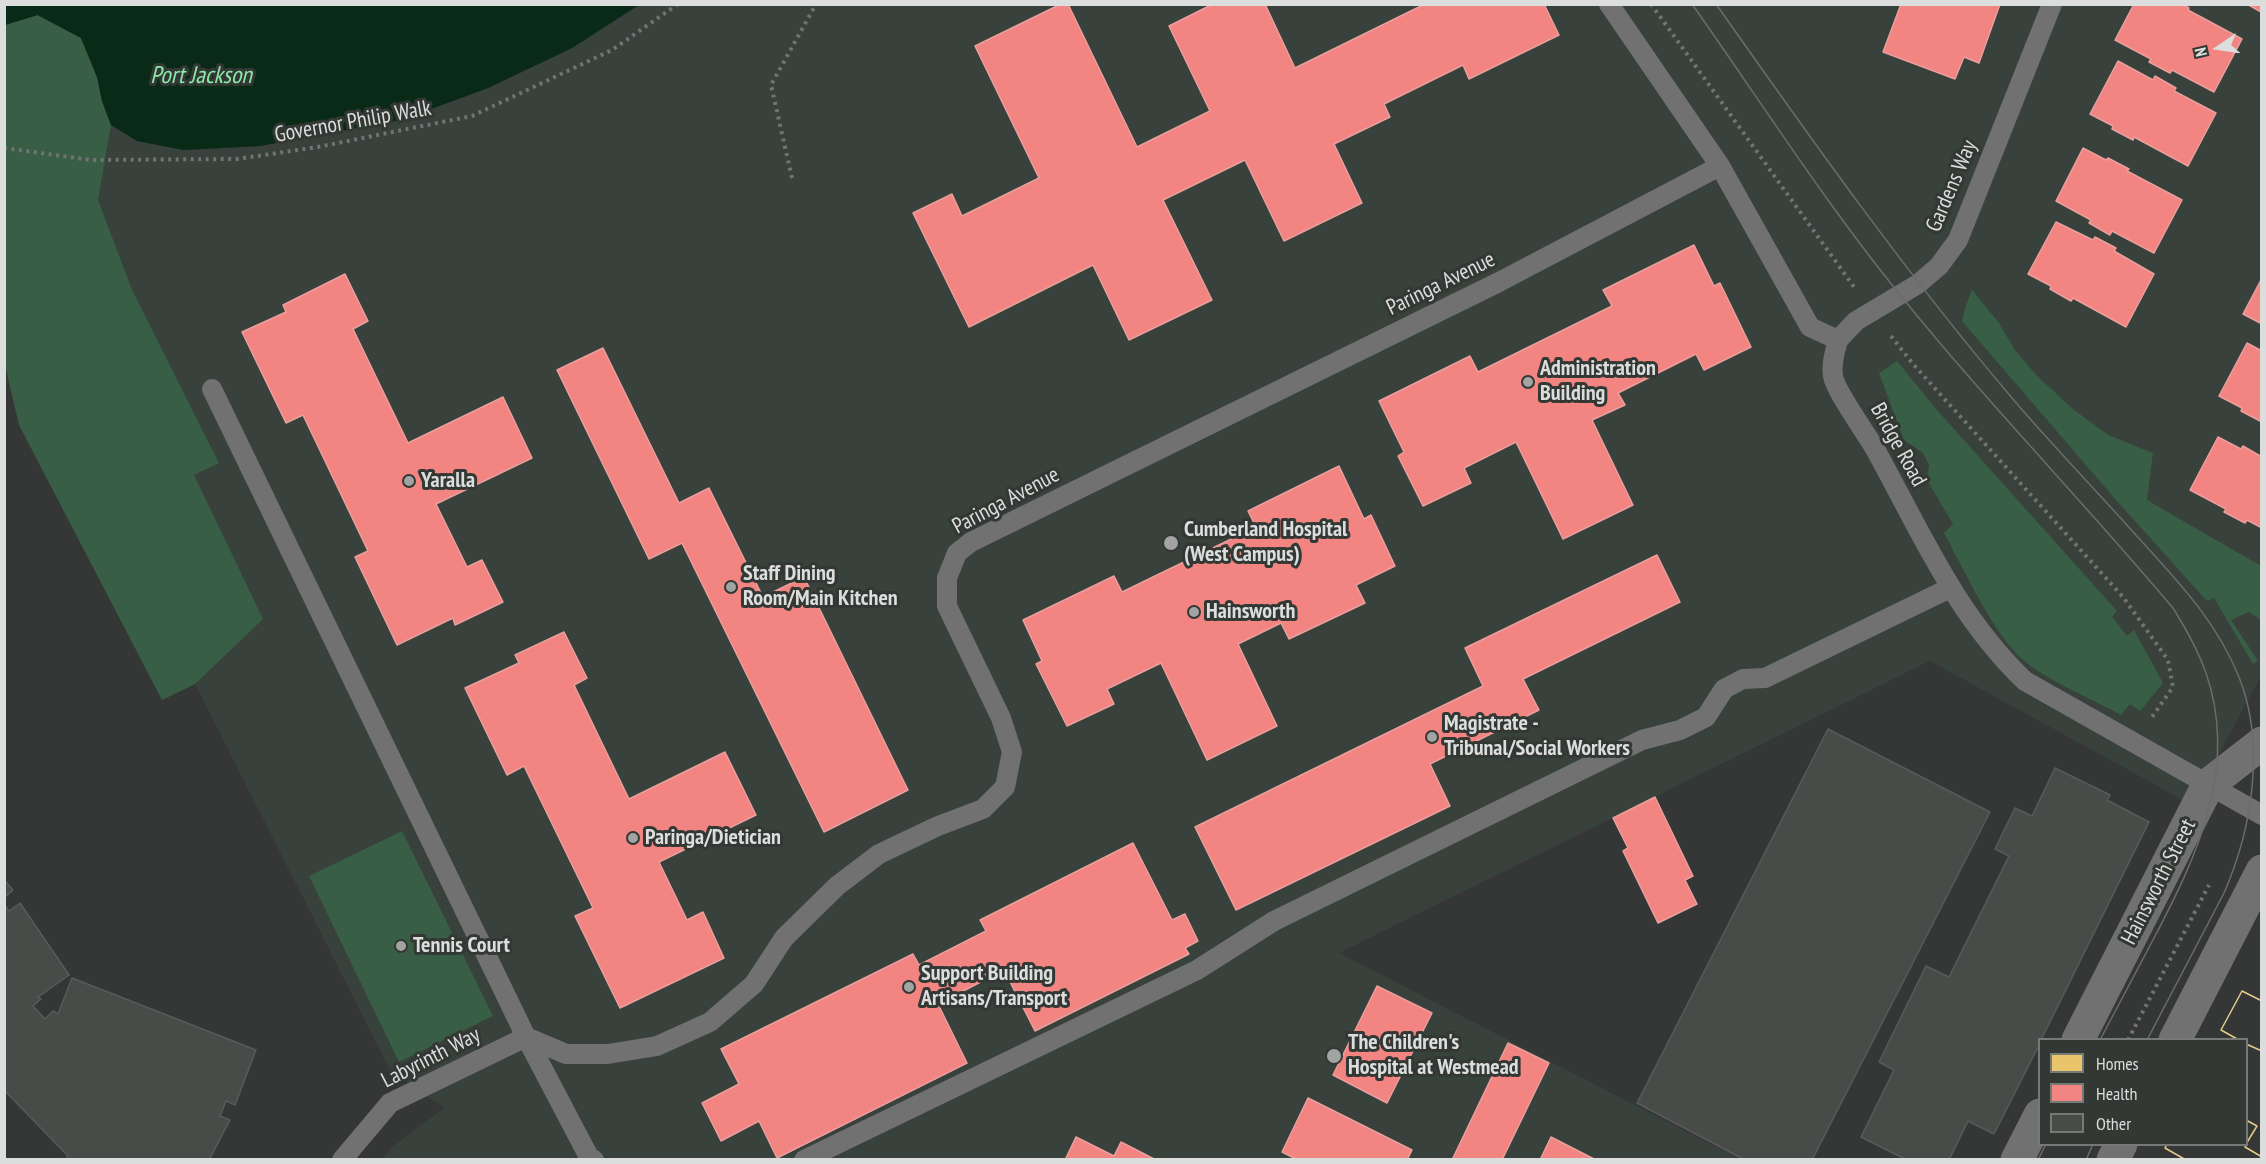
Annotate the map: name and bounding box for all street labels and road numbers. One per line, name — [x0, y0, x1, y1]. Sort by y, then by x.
street label: Governor Philip Walk — [273, 95, 433, 149]
street label: Gardens Way — [1921, 136, 1983, 236]
street label: Paringa Avenue — [1383, 246, 1499, 322]
street label: Bridge Road — [1864, 399, 1932, 491]
street label: Paringa Avenue — [948, 462, 1064, 540]
street label: Hainsworth Street — [2116, 815, 2202, 949]
street label: Labyrinth Way — [377, 1022, 485, 1094]

